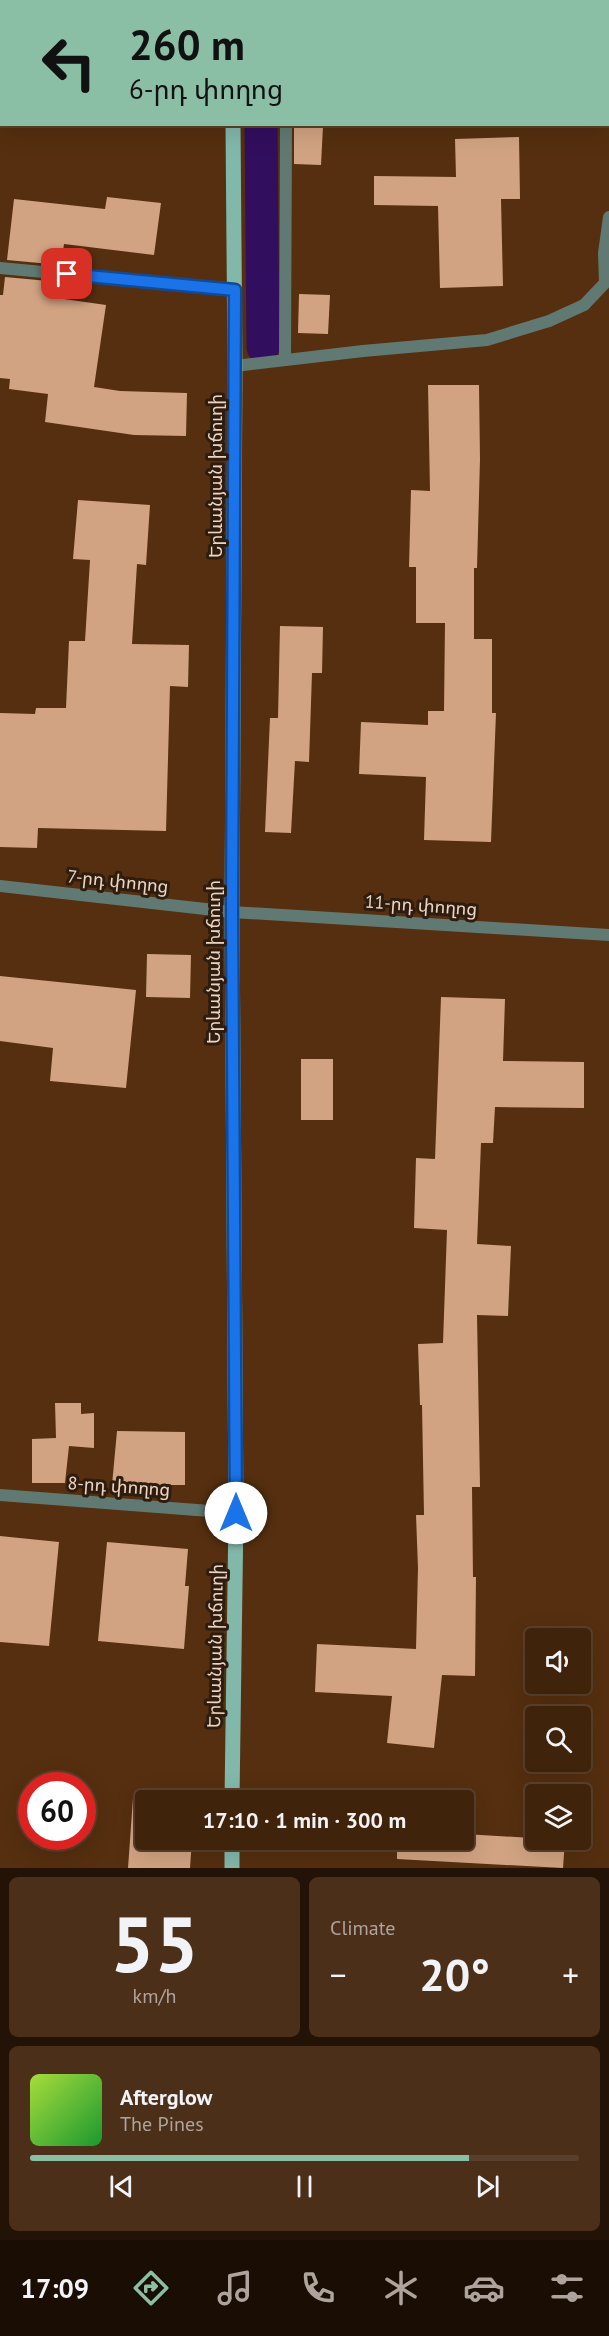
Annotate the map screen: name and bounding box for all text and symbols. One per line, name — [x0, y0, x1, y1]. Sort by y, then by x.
text: 260 m — [129, 17, 245, 72]
icon: left — [30, 24, 108, 102]
text: 6-րդ փողոց — [129, 72, 283, 106]
pin — [41, 248, 92, 299]
icon: arrive — [50, 257, 83, 290]
street label: Երևանյան խճուղի — [204, 394, 227, 558]
street label: 7-րդ փողոց — [66, 864, 170, 898]
street label: Երևանյան խճուղի — [202, 880, 225, 1044]
street label: 11-րդ փողոց — [364, 890, 478, 920]
street label: 8-րդ փողոց — [67, 1471, 171, 1501]
position arrow — [204, 1481, 268, 1545]
street label: Երևանյան խճուղի — [202, 1564, 228, 1728]
map controls — [525, 1628, 591, 1850]
button: sound — [525, 1628, 591, 1694]
button: search — [525, 1706, 591, 1772]
speed limit sign: 60 — [18, 1772, 96, 1850]
button: layers — [525, 1784, 591, 1850]
text: 17:10 · 1 min · 300 m — [203, 1806, 406, 1834]
text: 55 — [110, 1893, 199, 1994]
text: Climate — [330, 1915, 396, 1941]
text: 20° — [419, 1945, 490, 2003]
text: − — [330, 1953, 347, 1996]
text: + — [562, 1953, 579, 1996]
text: km/h — [133, 1983, 176, 2009]
text: Afterglow — [120, 2083, 212, 2111]
text: The Pines — [120, 2111, 204, 2137]
icon: previous — [105, 2170, 138, 2203]
icon: pause — [288, 2170, 321, 2203]
icon: next — [471, 2170, 504, 2203]
icon: directions — [130, 2267, 172, 2309]
icon: music — [214, 2267, 256, 2309]
icon: phone — [297, 2267, 339, 2309]
icon: climate — [380, 2267, 422, 2309]
icon: car — [463, 2267, 505, 2309]
icon: filters — [546, 2267, 588, 2309]
text: 17:09 — [21, 2271, 89, 2305]

